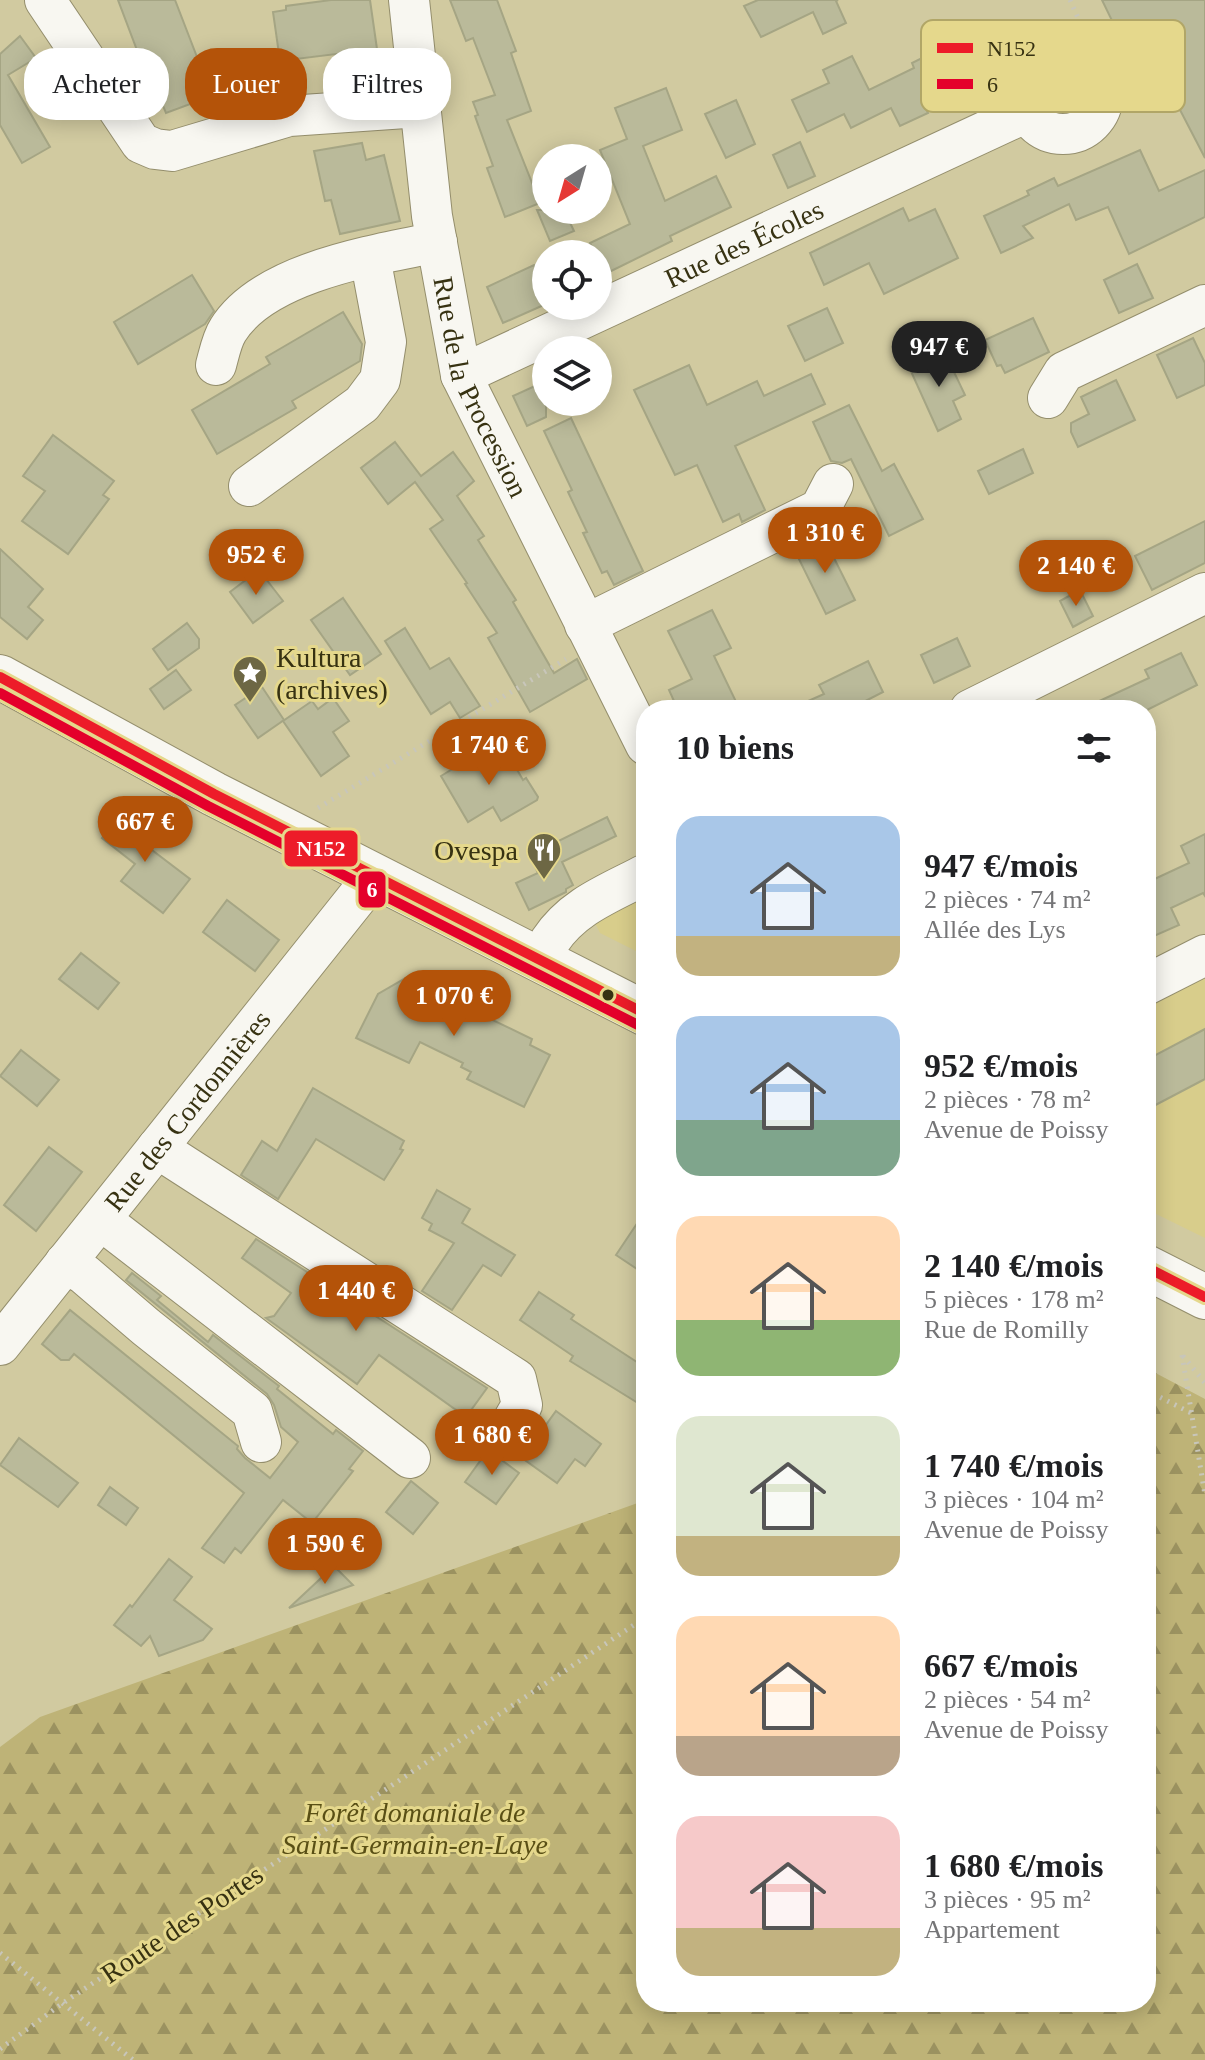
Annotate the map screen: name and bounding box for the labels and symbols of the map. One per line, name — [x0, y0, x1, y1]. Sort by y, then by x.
legend — [921, 20, 1185, 112]
text: N152 — [987, 36, 1036, 61]
text: 6 — [987, 72, 998, 97]
north arrow — [532, 144, 612, 224]
street label: Rue des Écoles — [660, 193, 828, 294]
street label: Rue de la Procession — [428, 274, 535, 502]
pin: 947 € — [883, 321, 995, 389]
pin: 1 310 € — [751, 507, 899, 575]
pin: 952 € — [200, 529, 312, 597]
pin: 2 140 € — [1002, 540, 1150, 608]
place label: Kultura (archives) — [276, 642, 388, 705]
place icon: Kultura (archives) — [231, 654, 269, 704]
pin: 1 740 € — [415, 719, 563, 787]
pin: 667 € — [89, 796, 201, 864]
line badge: N152 — [283, 829, 359, 868]
restaurant icon: Ovespa — [525, 831, 563, 881]
place label: Ovespa — [434, 835, 519, 866]
text: N152 — [297, 836, 345, 861]
line badge: 6 — [357, 870, 387, 909]
text: 6 — [367, 877, 378, 902]
pin: 1 070 € — [380, 970, 528, 1038]
unlabelled marker — [600, 987, 616, 1003]
street label: Rue des Cordonnières — [98, 1004, 276, 1217]
pin: 1 440 € — [282, 1265, 430, 1333]
pin: 1 680 € — [418, 1409, 566, 1477]
pin: 1 590 € — [251, 1518, 399, 1586]
park label: Forêt domaniale de Saint-Germain-en-Laye — [282, 1797, 548, 1860]
street label: Route des Portes — [95, 1859, 269, 1989]

